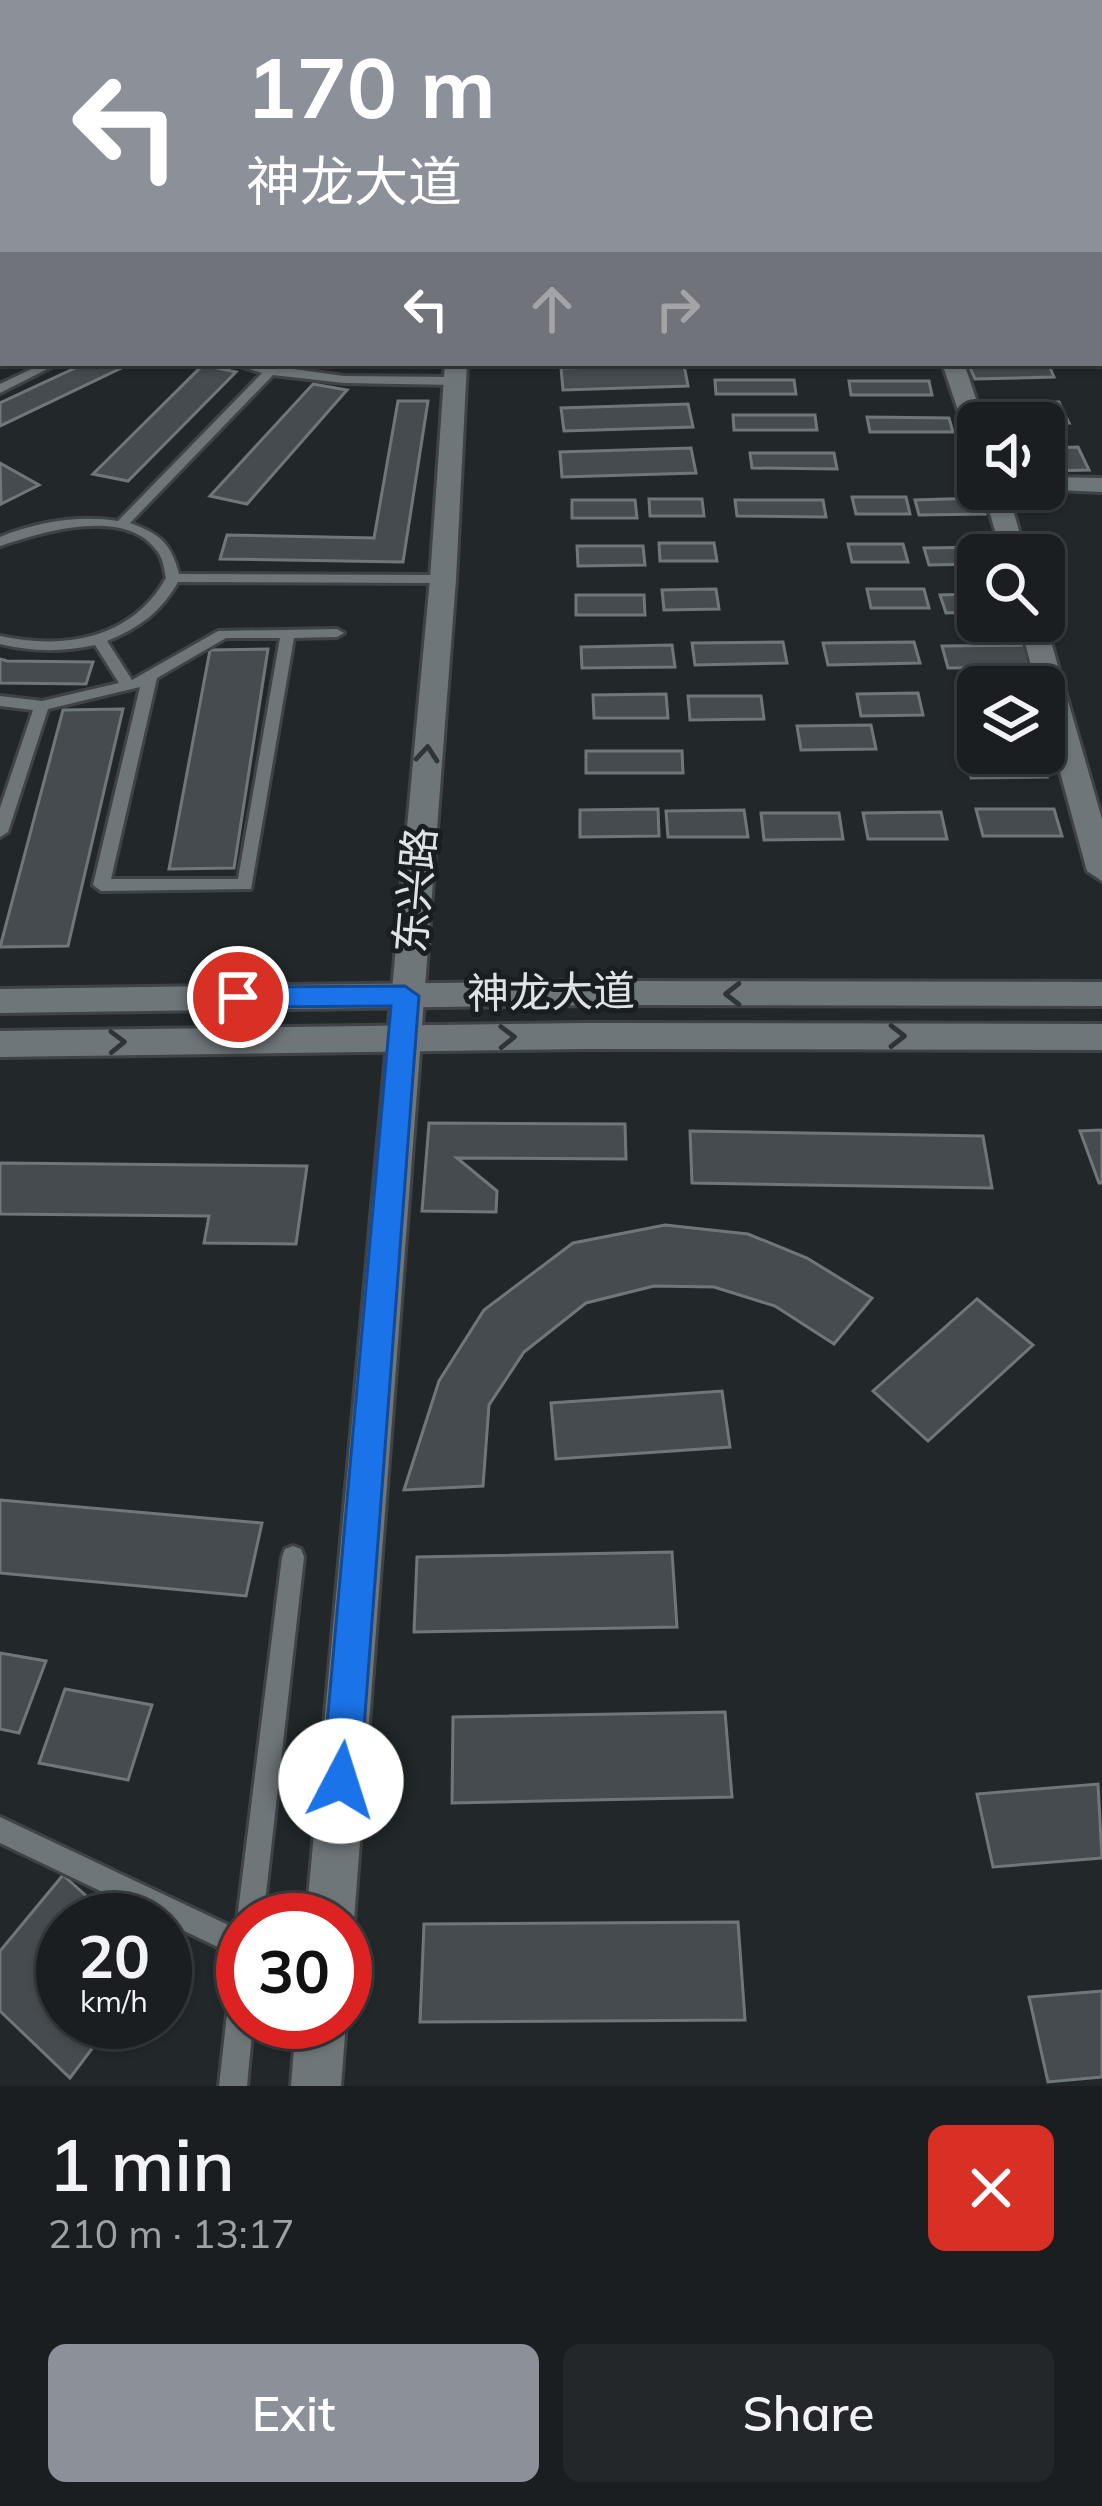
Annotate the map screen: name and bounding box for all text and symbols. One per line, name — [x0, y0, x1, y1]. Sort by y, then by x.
text: 170 m — [246, 34, 496, 139]
icon: left — [48, 48, 204, 204]
text: 神龙大道 — [246, 147, 462, 215]
icon: left — [393, 276, 459, 342]
icon: ahead — [519, 276, 585, 342]
icon: right — [645, 276, 711, 342]
map controls — [957, 402, 1065, 774]
button: sound — [957, 402, 1065, 510]
button: search — [957, 534, 1065, 642]
button: layers — [957, 666, 1065, 774]
one-way arrow — [414, 744, 439, 763]
street label: 东兴路 — [383, 825, 446, 955]
pin — [187, 946, 289, 1048]
icon: arrive — [205, 964, 271, 1030]
street label: 神龙大道 — [467, 964, 635, 1019]
one-way arrow — [723, 981, 741, 1007]
one-way arrow — [889, 1023, 907, 1049]
one-way arrow — [498, 1025, 517, 1051]
one-way arrow — [109, 1029, 127, 1055]
position arrow — [278, 1718, 404, 1844]
speed limit sign: 30 — [216, 1893, 372, 2049]
text: 20 — [78, 1918, 150, 1993]
text: km/h — [80, 1982, 148, 2020]
text: 1 min — [48, 2119, 235, 2209]
button: close — [928, 2125, 1054, 2251]
text: 210 m · 13:17 — [48, 2209, 294, 2258]
button: Exit — [48, 2344, 539, 2482]
button: Share — [563, 2344, 1054, 2482]

